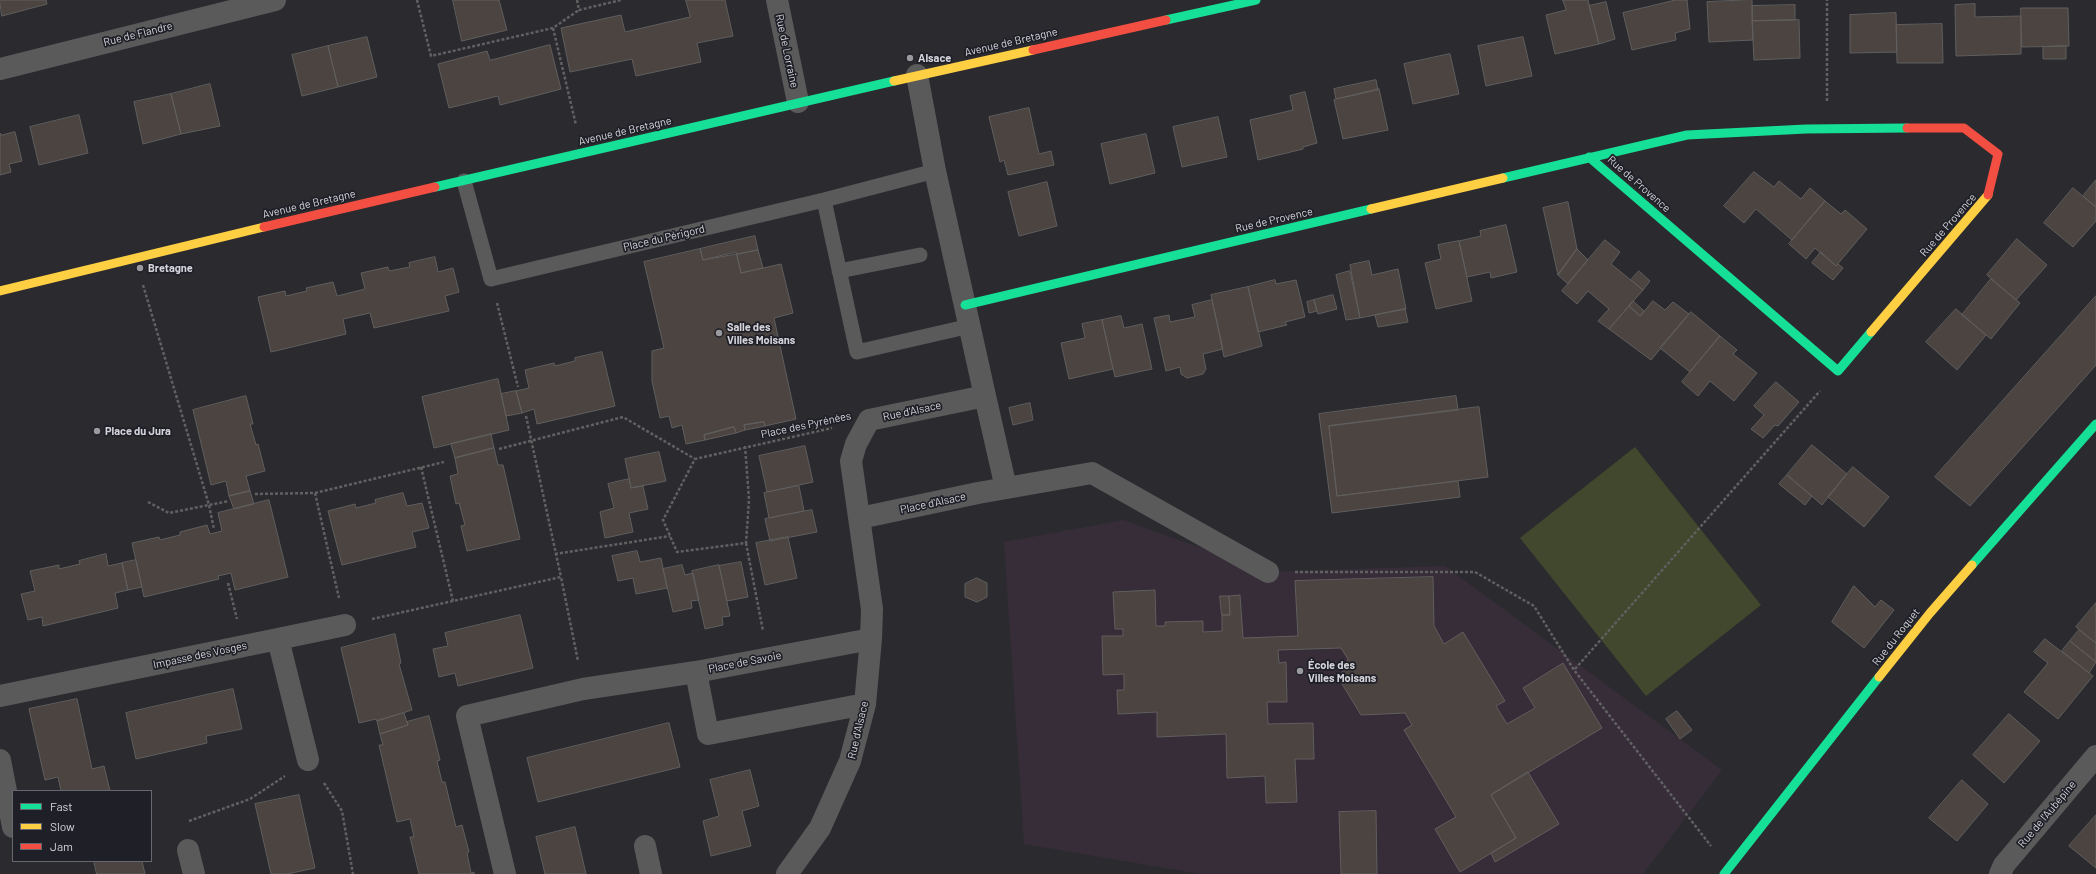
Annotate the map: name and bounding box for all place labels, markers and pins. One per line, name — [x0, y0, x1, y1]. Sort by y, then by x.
place label: Alsace — [918, 51, 951, 65]
marker: Alsace — [905, 53, 915, 63]
place label: Bretagne — [148, 261, 193, 275]
marker: Bretagne — [135, 263, 145, 273]
place label: Salle des Villes Moisans — [727, 320, 795, 346]
marker: Salle des Villes Moisans — [714, 328, 724, 338]
place label: Place du Jura — [105, 424, 171, 438]
marker: Place du Jura — [92, 426, 102, 436]
place label: École des Villes Moisans — [1308, 658, 1376, 684]
marker: École des Villes Moisans — [1295, 666, 1305, 676]

